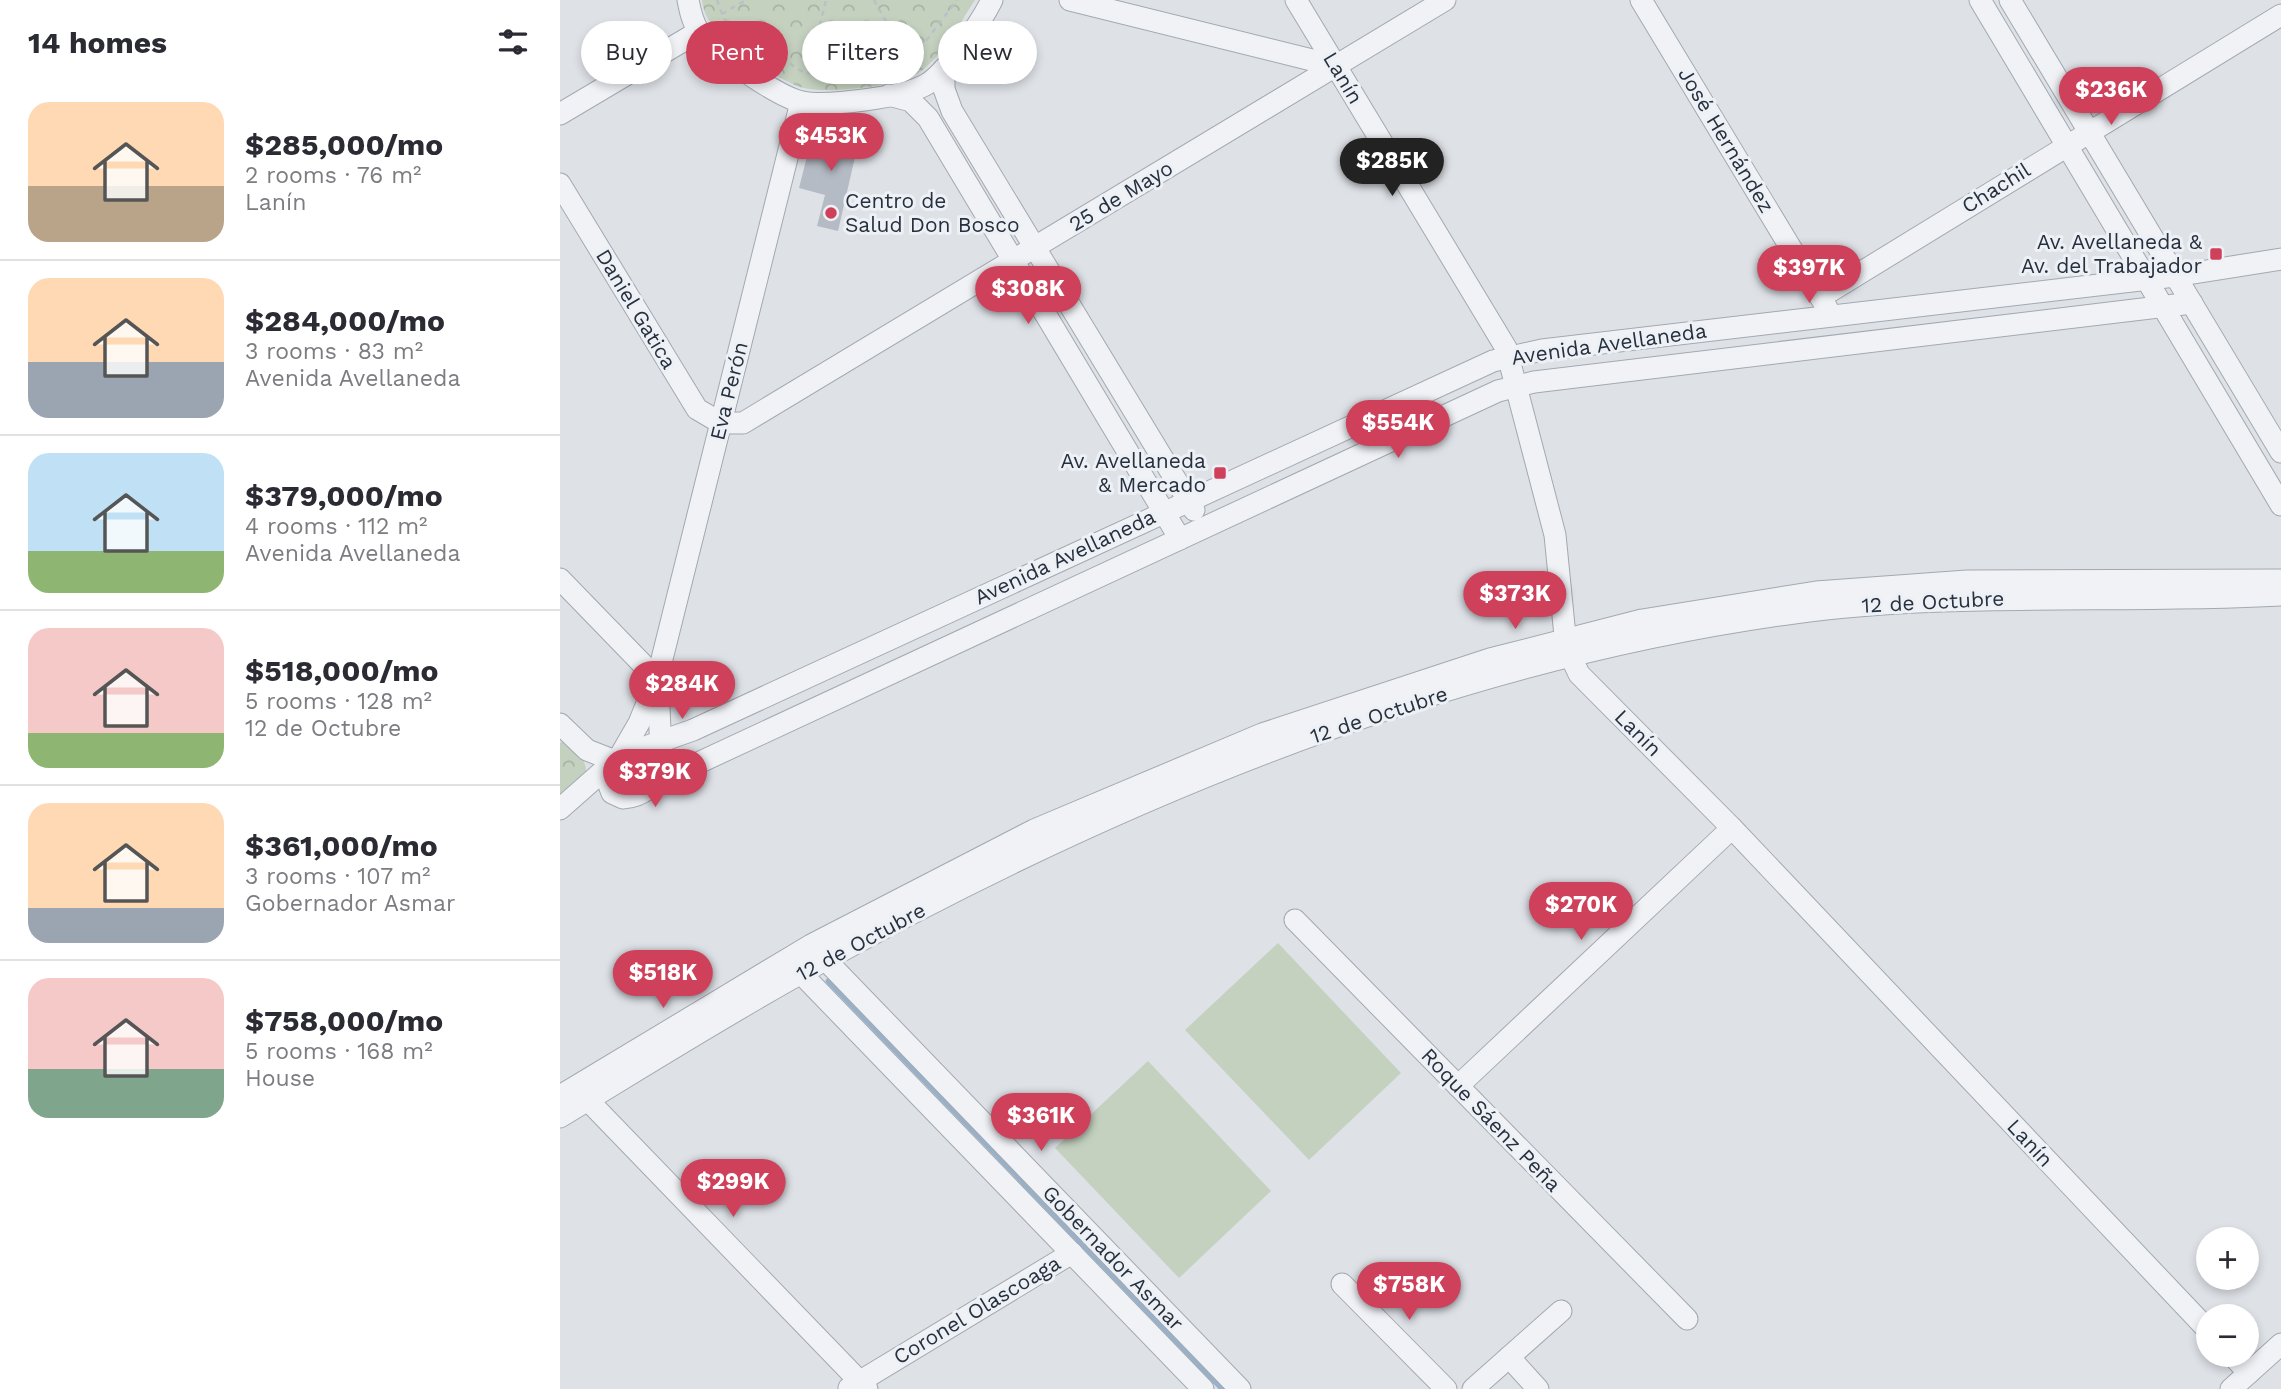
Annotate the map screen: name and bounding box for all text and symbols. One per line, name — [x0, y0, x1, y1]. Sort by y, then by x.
chip: Buy — [581, 21, 672, 84]
chip: Rent — [686, 21, 788, 84]
chip: Filters — [802, 21, 924, 84]
chip: New — [938, 21, 1037, 84]
icon: filters — [494, 23, 532, 61]
text: 14 homes — [28, 25, 167, 60]
street label: Lanín — [1318, 47, 1369, 108]
street label: José Hernández — [1673, 63, 1780, 217]
pin: $236K — [2062, 68, 2160, 127]
text: $236K — [2075, 76, 2147, 103]
pin: $453K — [782, 114, 880, 173]
text: $453K — [795, 122, 867, 149]
text: $285,000/mo — [245, 127, 443, 162]
icon: home — [84, 130, 168, 214]
pin: $285K — [1343, 138, 1441, 198]
text: $285K — [1356, 147, 1428, 174]
street label: 25 de Mayo — [1064, 155, 1177, 236]
street label: Chachil — [1957, 157, 2035, 218]
text: 2 rooms · 76 m² — [245, 162, 421, 189]
place label: Centro de Salud Don Bosco — [845, 188, 1020, 237]
text: Lanín — [245, 189, 306, 216]
marker: Centro de Salud Don Bosco — [823, 205, 839, 221]
place label: Av. Avellaneda & Av. del Trabajador — [2021, 229, 2203, 278]
street label: Daniel Gatica — [591, 244, 682, 373]
pin: $397K — [1760, 246, 1858, 305]
marker: Av. Avellaneda & Av. del Trabajador — [2208, 246, 2224, 262]
text: $397K — [1773, 254, 1845, 281]
pin: $308K — [979, 266, 1077, 326]
text: $308K — [991, 275, 1065, 302]
text: $284,000/mo — [245, 303, 445, 338]
icon: home — [84, 306, 168, 390]
street label: Avenida Avellaneda — [1510, 317, 1708, 370]
text: 3 rooms · 83 m² — [245, 338, 423, 365]
street label: Eva Perón — [704, 339, 753, 443]
text: Avenida Avellaneda — [245, 365, 461, 392]
pin: $554K — [1349, 400, 1447, 460]
text: $554K — [1362, 409, 1434, 436]
place label: Av. Avellaneda & Mercado — [1060, 448, 1206, 497]
marker: Av. Avellaneda & Mercado — [1212, 465, 1228, 481]
text: $379,000/mo — [245, 478, 443, 513]
icon: home — [84, 481, 168, 565]
street label: Avenida Avellaneda — [970, 504, 1159, 609]
text: 4 rooms · 112 m² — [245, 513, 427, 540]
text: Avenida Avellaneda — [245, 540, 461, 567]
pin: $373K — [1466, 572, 1564, 631]
text: $373K — [1479, 580, 1551, 607]
street label: 12 de Octubre — [1861, 585, 2005, 618]
text: $518,000/mo — [245, 653, 438, 688]
icon: home — [84, 656, 168, 740]
pin: $284K — [633, 662, 731, 721]
text: $284K — [645, 670, 719, 697]
street label: 12 de Octubre — [1307, 681, 1451, 748]
text: 5 rooms · 128 m² — [245, 688, 432, 715]
street label: Lanín — [1610, 704, 1667, 761]
text: 12 de Octubre — [245, 715, 401, 742]
pin: $379K — [606, 750, 704, 809]
text: $379K — [619, 758, 691, 785]
text: $361,000/mo — [245, 828, 438, 863]
icon: home — [84, 831, 168, 915]
text: 3 rooms · 107 m² — [245, 863, 431, 890]
pin: $270K — [1532, 883, 1630, 942]
text: Gobernador Asmar — [245, 890, 455, 917]
text: $270K — [1545, 891, 1617, 918]
street label: 12 de Octubre — [792, 897, 930, 986]
pin: $518K — [614, 950, 712, 1010]
text: $518K — [629, 959, 697, 986]
text: $758,000/mo — [245, 1003, 443, 1038]
icon: home — [84, 1006, 168, 1090]
text: 5 rooms · 168 m² — [245, 1038, 433, 1065]
street label: Roque Sáenz Peña — [1416, 1043, 1566, 1197]
text: House — [245, 1065, 315, 1092]
pin: $361K — [992, 1094, 1090, 1153]
text: $361K — [1007, 1102, 1075, 1129]
street label: Lanín — [2002, 1114, 2059, 1172]
pin: $299K — [684, 1160, 782, 1219]
text: $299K — [697, 1168, 769, 1195]
street label: Gobernador Asmar — [1038, 1180, 1189, 1336]
map controls — [2196, 1227, 2259, 1367]
button: + — [2196, 1227, 2259, 1290]
street label: Coronel Olascoaga — [889, 1250, 1065, 1369]
pin: $758K — [1360, 1262, 1458, 1322]
text: $758K — [1373, 1271, 1445, 1298]
button: − — [2196, 1304, 2259, 1367]

